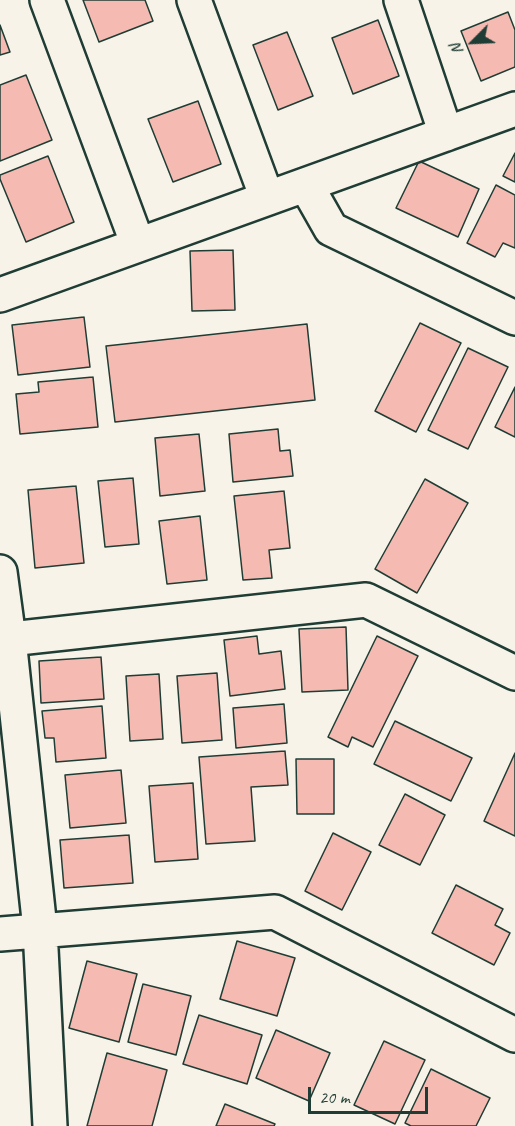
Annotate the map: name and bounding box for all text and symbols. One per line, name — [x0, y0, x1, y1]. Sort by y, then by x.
north arrow — [443, 12, 503, 72]
text: N — [445, 41, 468, 58]
scale bar — [311, 1075, 431, 1113]
text: 20 m — [319, 1086, 350, 1108]

